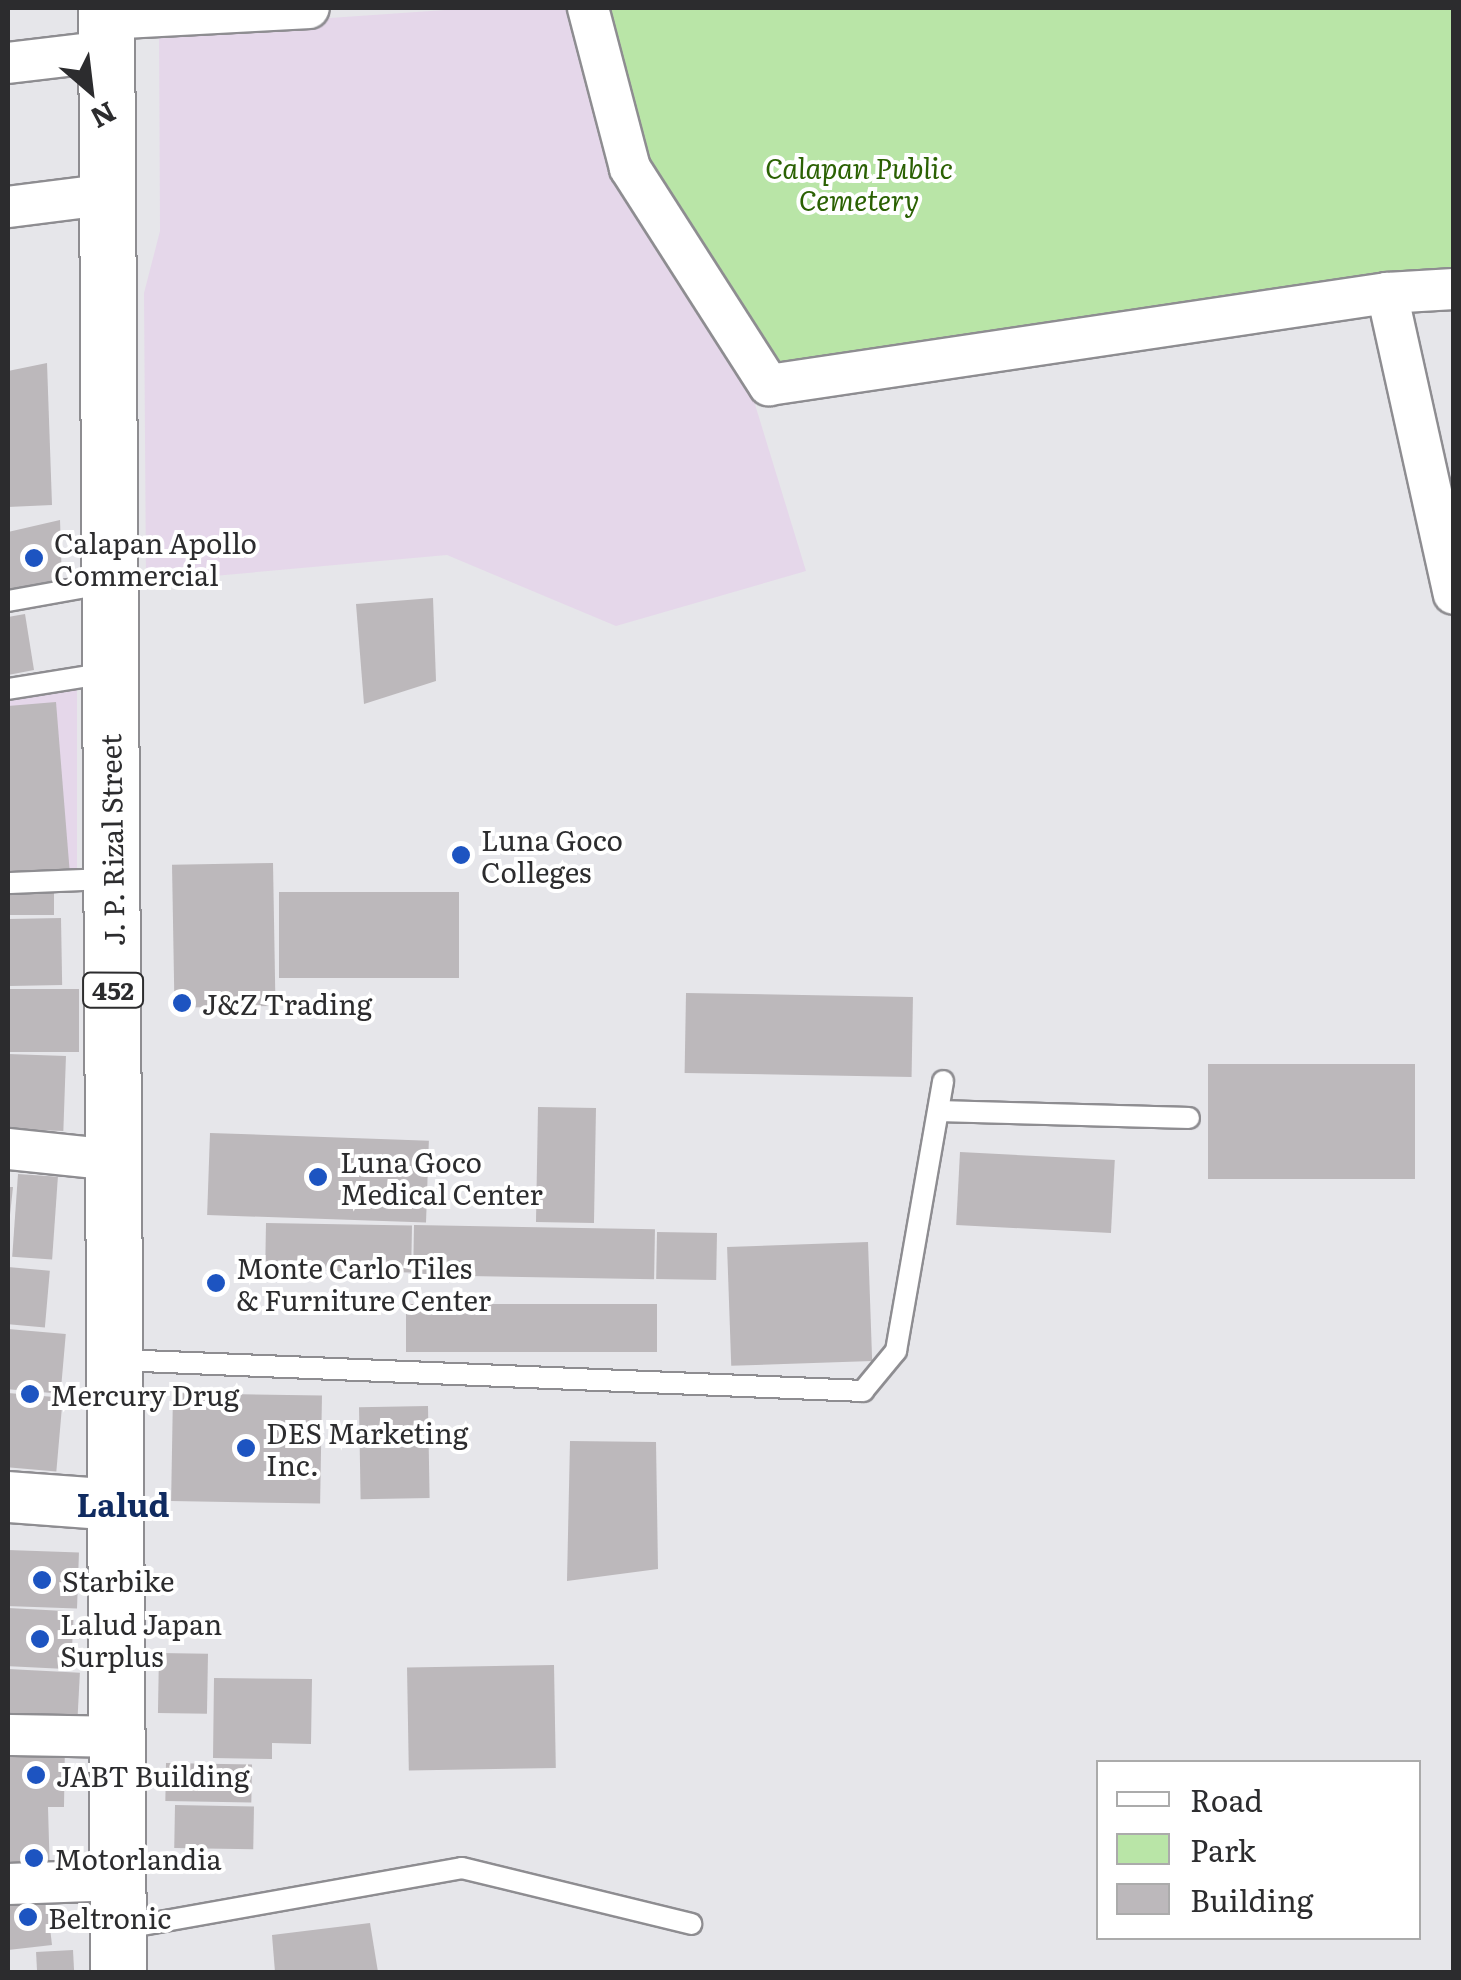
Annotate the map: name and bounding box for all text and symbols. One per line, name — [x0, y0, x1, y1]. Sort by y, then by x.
north arrow — [40, 40, 140, 140]
text: N — [84, 92, 124, 141]
park label: Calapan Public Cemetery — [765, 150, 953, 216]
place label: Calapan Apollo Commercial — [54, 525, 257, 591]
marker: Calapan Apollo Commercial — [23, 547, 45, 569]
street label: J. P. Rizal Street — [92, 734, 130, 946]
place label: Luna Goco Colleges — [481, 822, 623, 888]
marker: Luna Goco Colleges — [450, 844, 472, 866]
road number: 452 — [80, 970, 146, 1010]
place label: J&Z Trading — [202, 986, 372, 1020]
marker: J&Z Trading — [171, 992, 193, 1014]
place label: Luna Goco Medical Center — [340, 1144, 543, 1210]
marker: Luna Goco Medical Center — [305, 1164, 331, 1190]
place label: Monte Carlo Tiles & Furniture Center — [236, 1250, 491, 1316]
marker: Monte Carlo Tiles & Furniture Center — [205, 1272, 227, 1294]
place label: Mercury Drug — [50, 1377, 239, 1411]
marker: Mercury Drug — [19, 1383, 41, 1405]
place label: DES Marketing Inc. — [266, 1415, 468, 1481]
marker: DES Marketing Inc. — [235, 1437, 257, 1459]
district label: Lalud — [77, 1484, 169, 1522]
place label: Starbike — [62, 1563, 175, 1597]
marker: Starbike — [31, 1569, 53, 1591]
place label: Lalud Japan Surplus — [60, 1606, 222, 1672]
marker: Lalud Japan Surplus — [29, 1628, 51, 1650]
place label: JABT Building — [56, 1758, 250, 1792]
legend — [1096, 1760, 1421, 1940]
marker: JABT Building — [25, 1764, 47, 1786]
text: Road — [1190, 1777, 1263, 1821]
text: Park — [1190, 1827, 1256, 1871]
place label: Motorlandia — [54, 1841, 222, 1875]
marker: Motorlandia — [23, 1847, 45, 1869]
text: Building — [1190, 1877, 1314, 1921]
place label: Beltronic — [48, 1900, 171, 1934]
marker: Beltronic — [17, 1906, 39, 1928]

